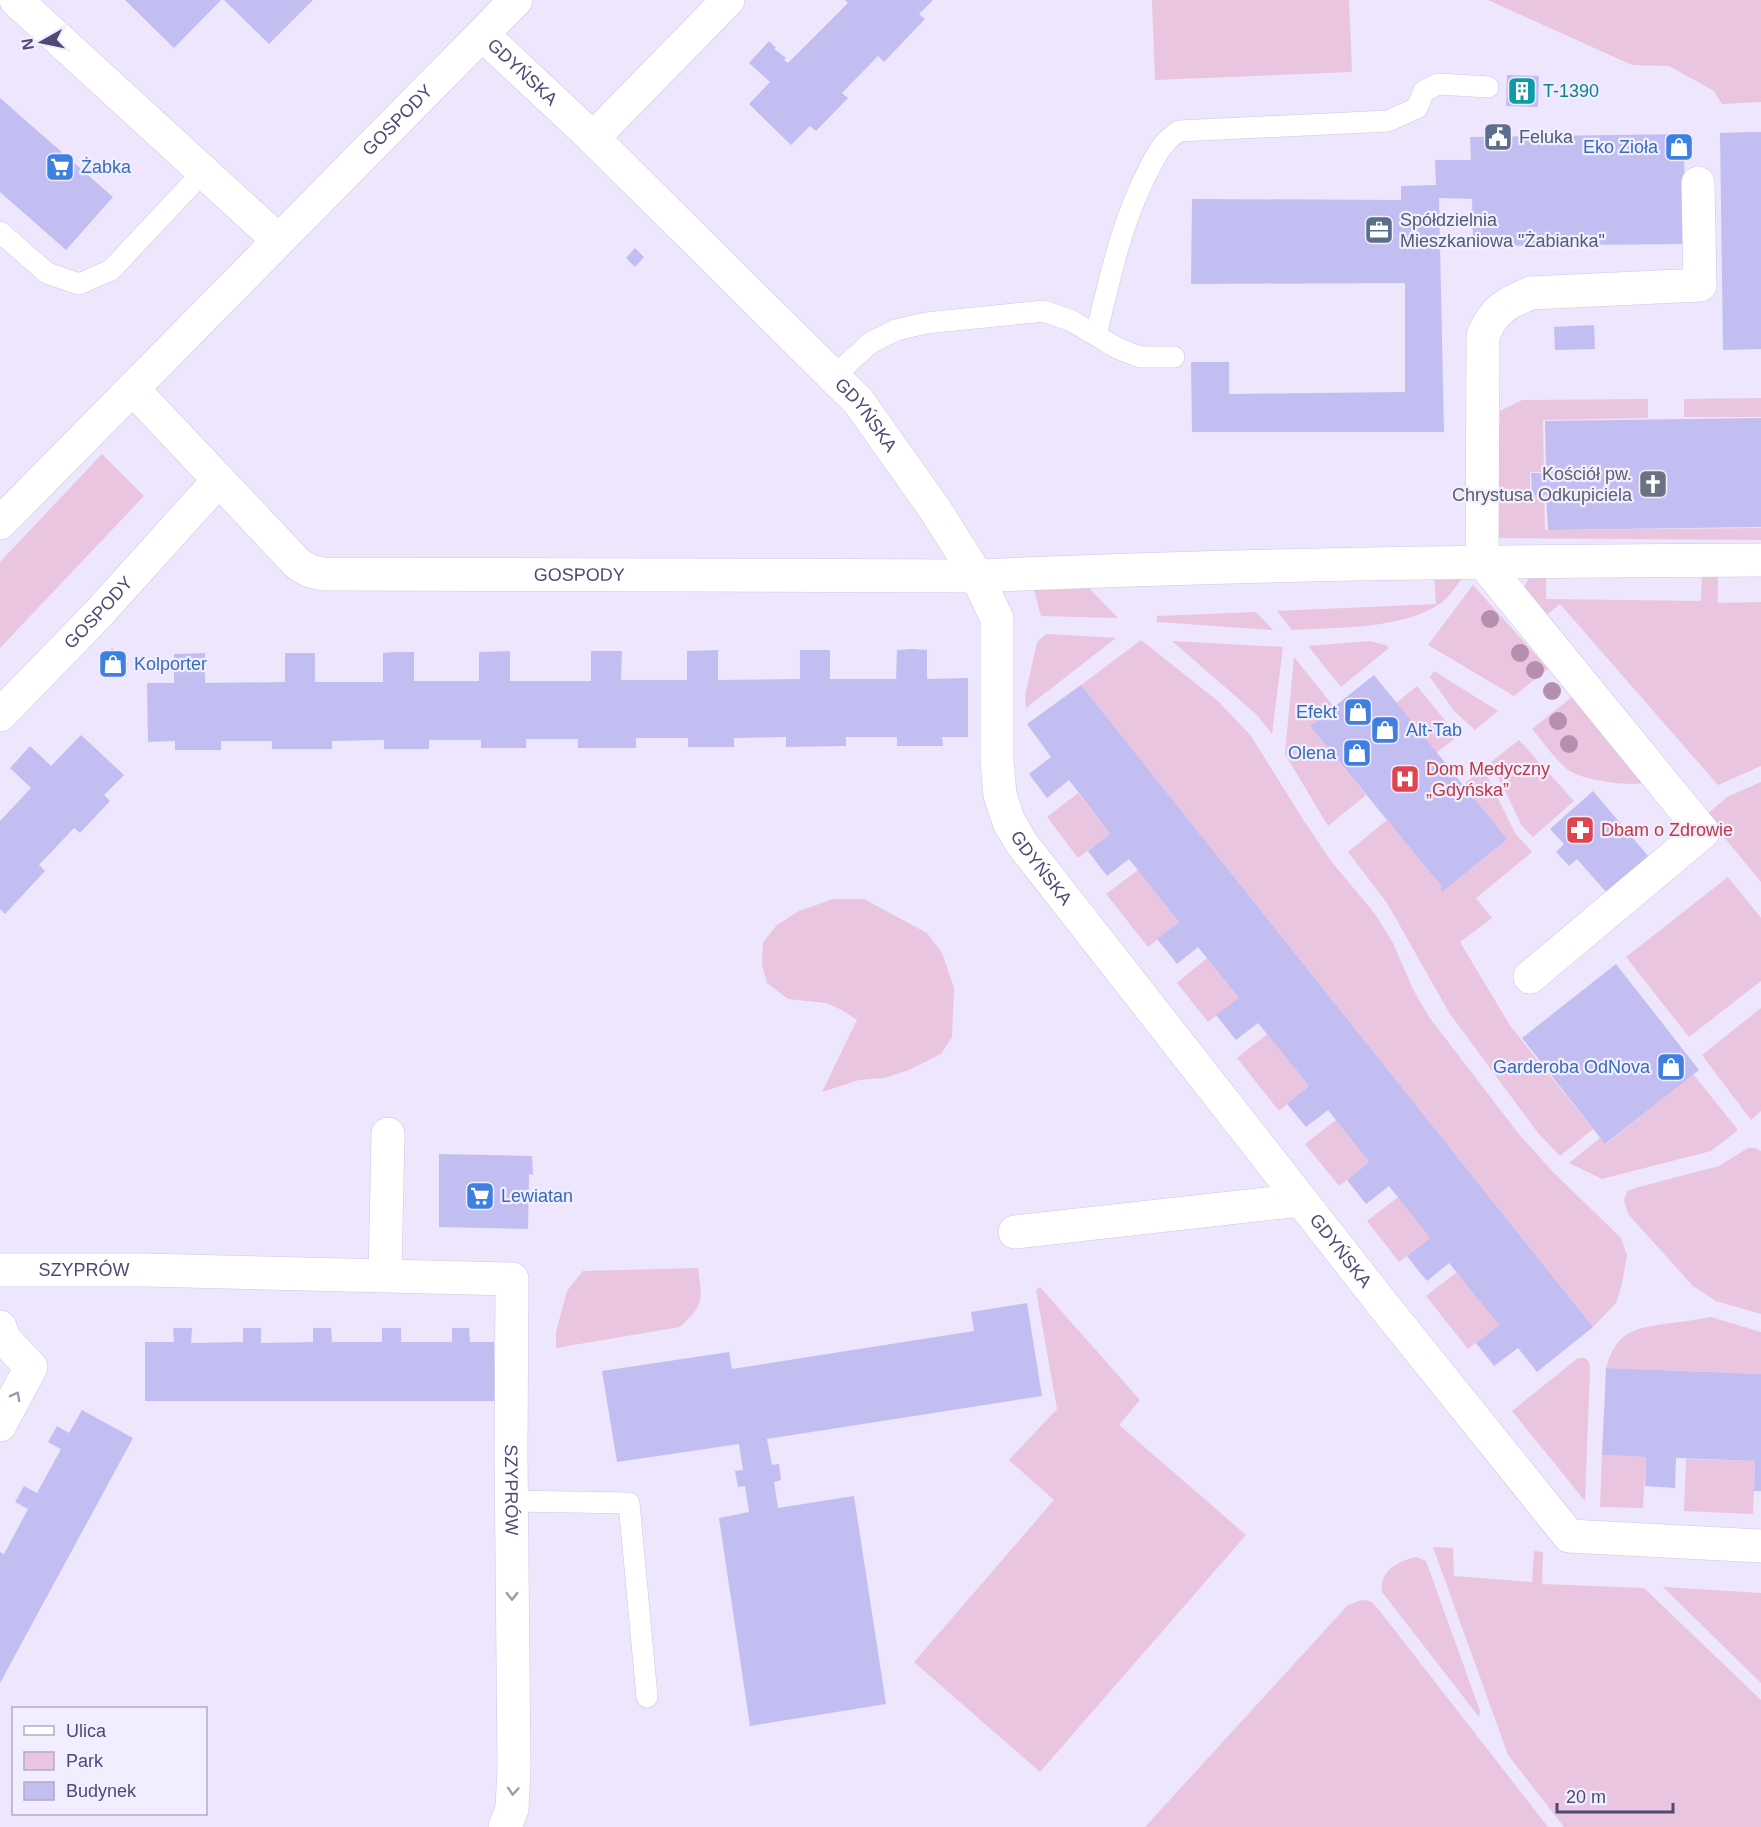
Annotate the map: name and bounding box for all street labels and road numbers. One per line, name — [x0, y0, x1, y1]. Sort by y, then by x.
street label: GDYŃSKA — [483, 35, 561, 109]
street label: GOSPODY — [358, 81, 437, 160]
street label: GDYŃSKA — [831, 374, 901, 456]
street label: GOSPODY — [534, 565, 625, 585]
street label: GOSPODY — [60, 573, 137, 653]
street label: GDYŃSKA — [1007, 827, 1076, 909]
street label: GDYŃSKA — [1306, 1210, 1376, 1292]
street label: SZYPRÓW — [38, 1259, 130, 1280]
street label: SZYPRÓW — [501, 1444, 523, 1536]

